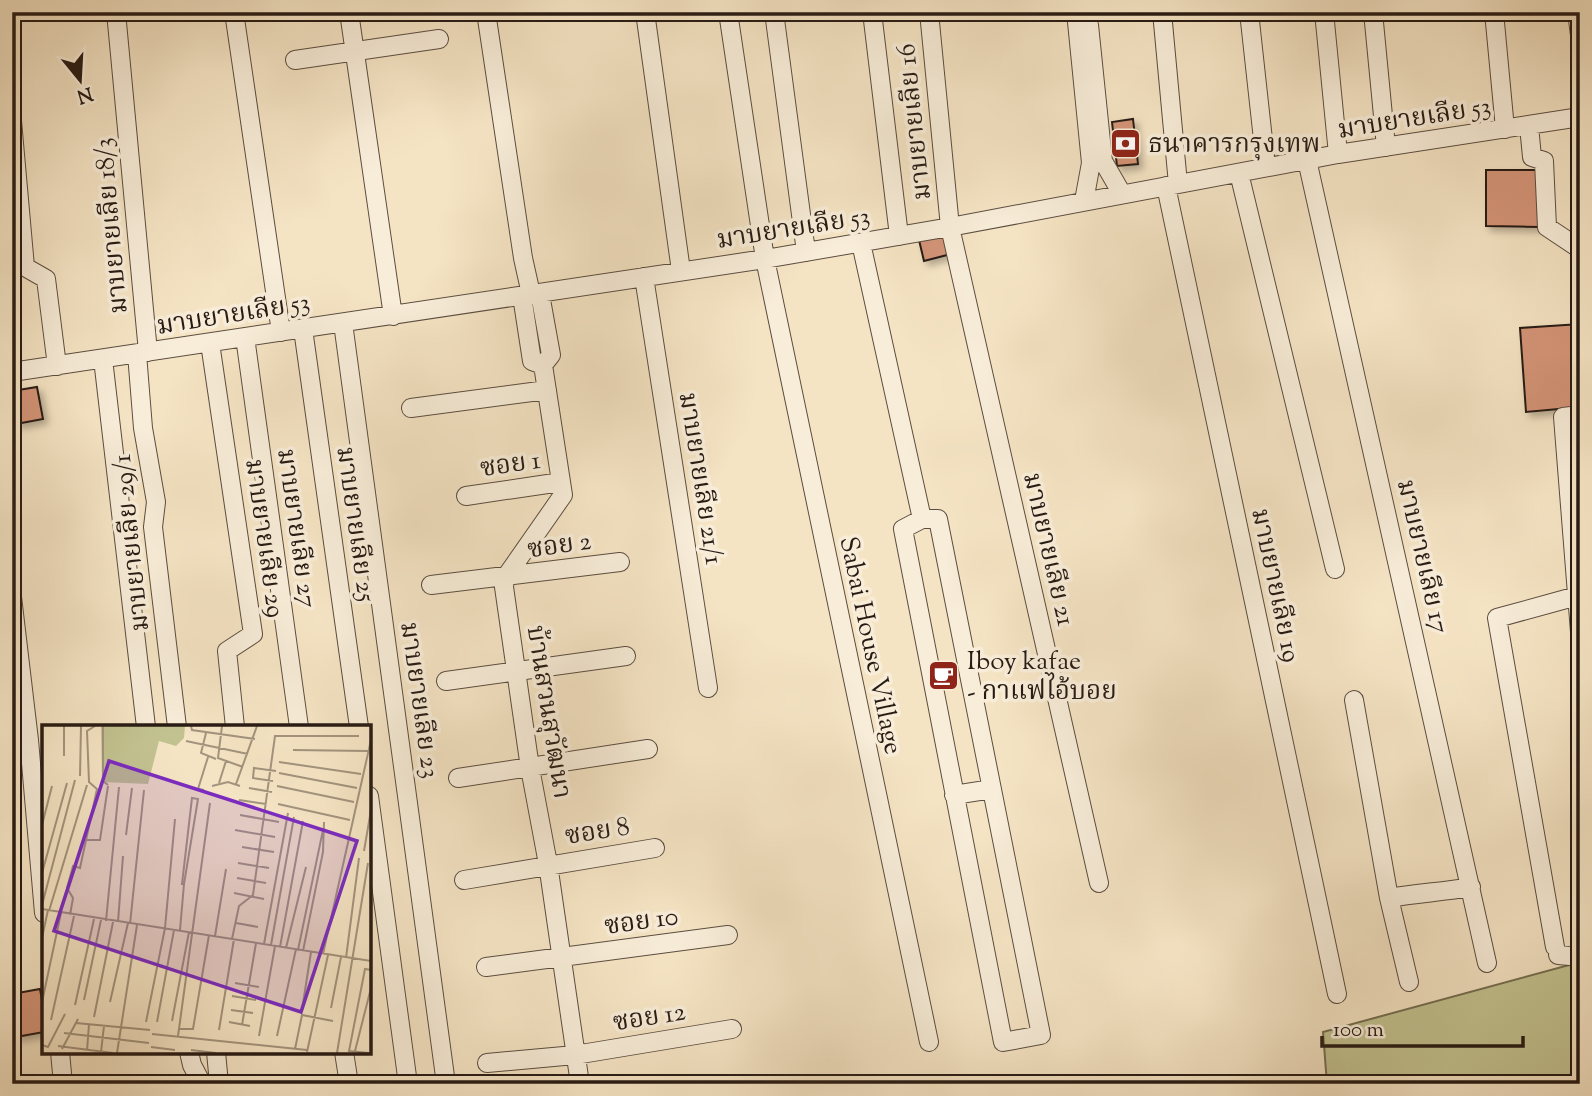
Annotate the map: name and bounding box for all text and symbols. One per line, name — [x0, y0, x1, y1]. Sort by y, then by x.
street label: มาบยายเลีย 16 — [889, 42, 942, 202]
north arrow — [46, 46, 116, 116]
text: N — [73, 79, 96, 109]
street label: มาบยายเลีย 53 — [1335, 89, 1494, 150]
bank icon: ธนาคารกรุงเทพ — [1108, 126, 1142, 160]
place label: ธนาคารกรุงเทพ — [1148, 127, 1320, 164]
street label: มาบยายเลีย 18/3 — [86, 136, 139, 315]
street label: มาบยายเลีย 53 — [714, 199, 873, 260]
street label: มาบยายเลีย 53 — [154, 285, 313, 346]
street label: มาบยายเลีย 21/1 — [668, 389, 731, 567]
street label: ซอย 1 — [478, 443, 543, 488]
street label: มาบยายเลีย 25 — [325, 444, 384, 604]
street label: มาบยายเลีย 27 — [266, 446, 325, 610]
street label: มาบยายเลีย 29/1 — [105, 452, 160, 633]
street label: มาบยายเลีย 29 — [234, 456, 293, 620]
street label: มาบยายเลีย 21 — [1012, 469, 1083, 630]
street label: มาบยายเลีย 17 — [1386, 476, 1457, 637]
street label: มาบยายเลีย 19 — [1240, 505, 1309, 666]
street label: ซอย 2 — [525, 524, 594, 569]
street label: Sabai House Village — [828, 533, 911, 758]
street label: มาบยายเลีย 23 — [389, 620, 448, 781]
street label: บ้านสวนสุวัฒนา — [516, 623, 579, 802]
place label: Iboy kafae - กาแฟไอ้บอย — [967, 644, 1117, 711]
cafe icon: Iboy kafae - กาแฟไอ้บอย — [927, 658, 961, 692]
inset map — [42, 725, 371, 1054]
street label: ซอย 8 — [562, 809, 632, 856]
street label: ซอย 10 — [602, 899, 681, 946]
street label: ซอย 12 — [610, 994, 688, 1042]
scale bar — [1322, 1005, 1524, 1049]
text: 100 m — [1333, 1016, 1384, 1046]

